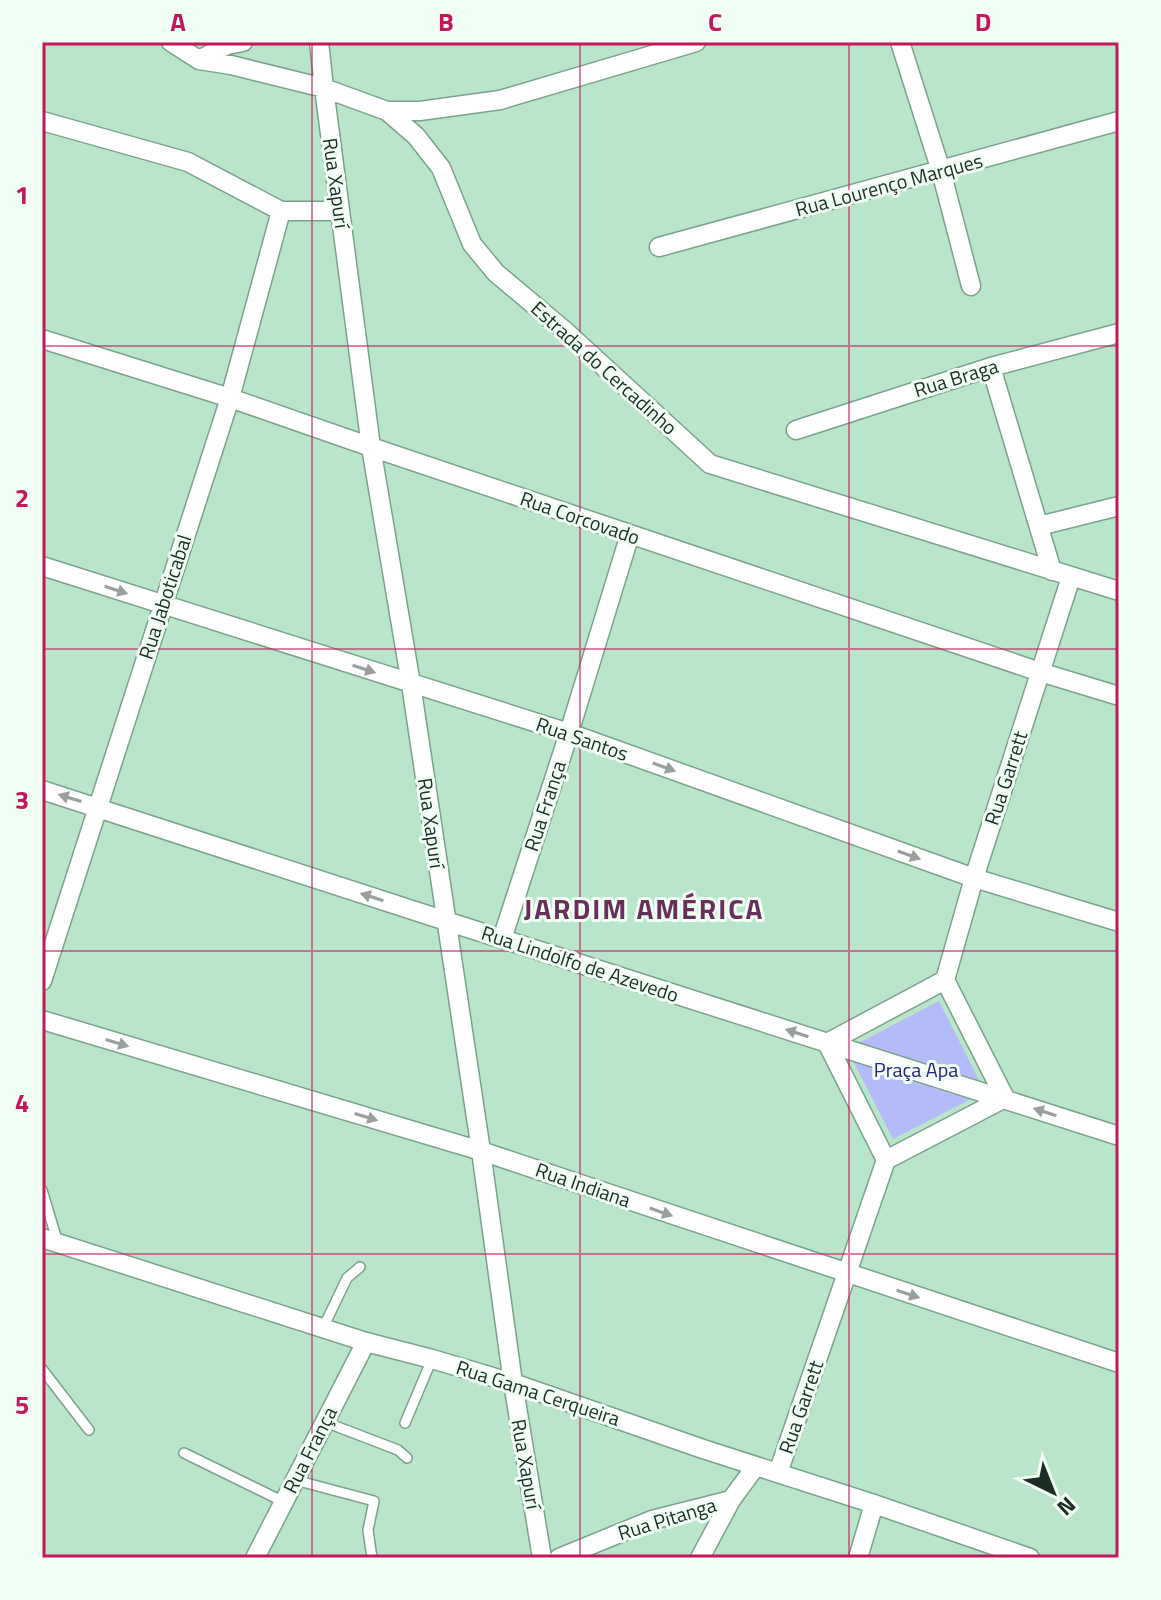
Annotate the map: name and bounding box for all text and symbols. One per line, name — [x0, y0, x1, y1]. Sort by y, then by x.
text: A — [170, 2, 186, 41]
text: B — [438, 2, 454, 41]
text: C — [708, 2, 722, 41]
text: D — [975, 2, 991, 41]
street label: Rua Xapurí — [315, 136, 358, 232]
street label: Rua Lourenço Marques — [792, 145, 986, 224]
text: 1 — [15, 175, 29, 214]
street label: Estrada do Cercadinho — [524, 293, 685, 442]
street label: Rua Braga — [910, 350, 1002, 405]
text: 2 — [15, 478, 29, 517]
street label: Rua Corcovado — [516, 483, 644, 553]
street label: Rua Jaboticabal — [130, 531, 199, 663]
one-way arrow — [104, 585, 128, 597]
one-way arrow — [352, 663, 376, 675]
street label: Rua Santos — [532, 708, 632, 769]
street label: Rua Garrett — [976, 727, 1035, 829]
street label: Rua França — [515, 756, 574, 855]
one-way arrow — [652, 762, 676, 774]
street label: Rua Xapurí — [410, 776, 453, 872]
text: 3 — [15, 780, 29, 819]
one-way arrow — [58, 791, 82, 804]
one-way arrow — [897, 849, 921, 862]
district label: JARDIM AMÉRICA — [524, 887, 764, 930]
one-way arrow — [359, 890, 383, 902]
street label: Rua Lindolfo de Azevedo — [477, 917, 683, 1010]
one-way arrow — [785, 1026, 809, 1039]
one-way arrow — [105, 1037, 129, 1050]
park label: Praça Apa — [874, 1054, 958, 1085]
text: 4 — [15, 1083, 29, 1122]
one-way arrow — [1033, 1105, 1057, 1117]
one-way arrow — [354, 1111, 378, 1124]
street label: Rua Indiana — [531, 1154, 635, 1215]
one-way arrow — [650, 1206, 674, 1218]
one-way arrow — [896, 1288, 920, 1300]
street label: Rua Gama Cerqueira — [452, 1351, 624, 1434]
street label: Rua Garrett — [770, 1356, 831, 1458]
text: 5 — [15, 1385, 29, 1424]
street label: Rua França — [274, 1401, 345, 1499]
street label: Rua Xapurí — [503, 1416, 550, 1513]
north arrow — [1013, 1452, 1093, 1532]
street label: Rua Pitanga — [614, 1489, 720, 1548]
text: N — [1049, 1489, 1084, 1524]

